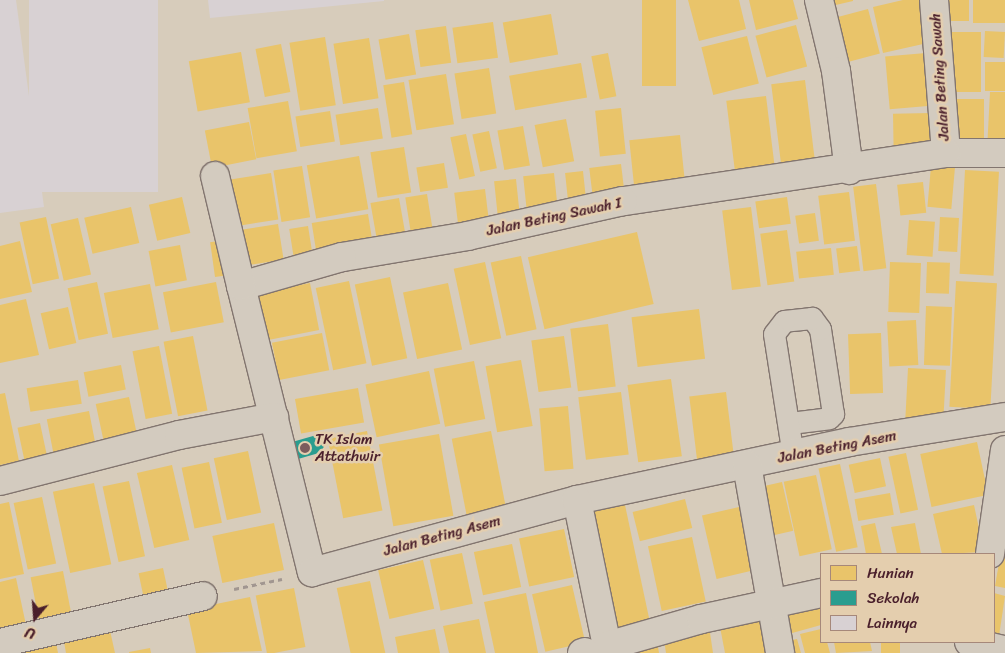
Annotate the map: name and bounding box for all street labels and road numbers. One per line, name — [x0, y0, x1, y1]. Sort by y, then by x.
street label: Jalan Beting Sawah — [927, 12, 953, 142]
street label: Jalan Beting Sawah I — [484, 194, 624, 240]
street label: Jalan Beting Asem — [776, 427, 898, 467]
street label: Jalan Beting Asem — [381, 512, 503, 560]

